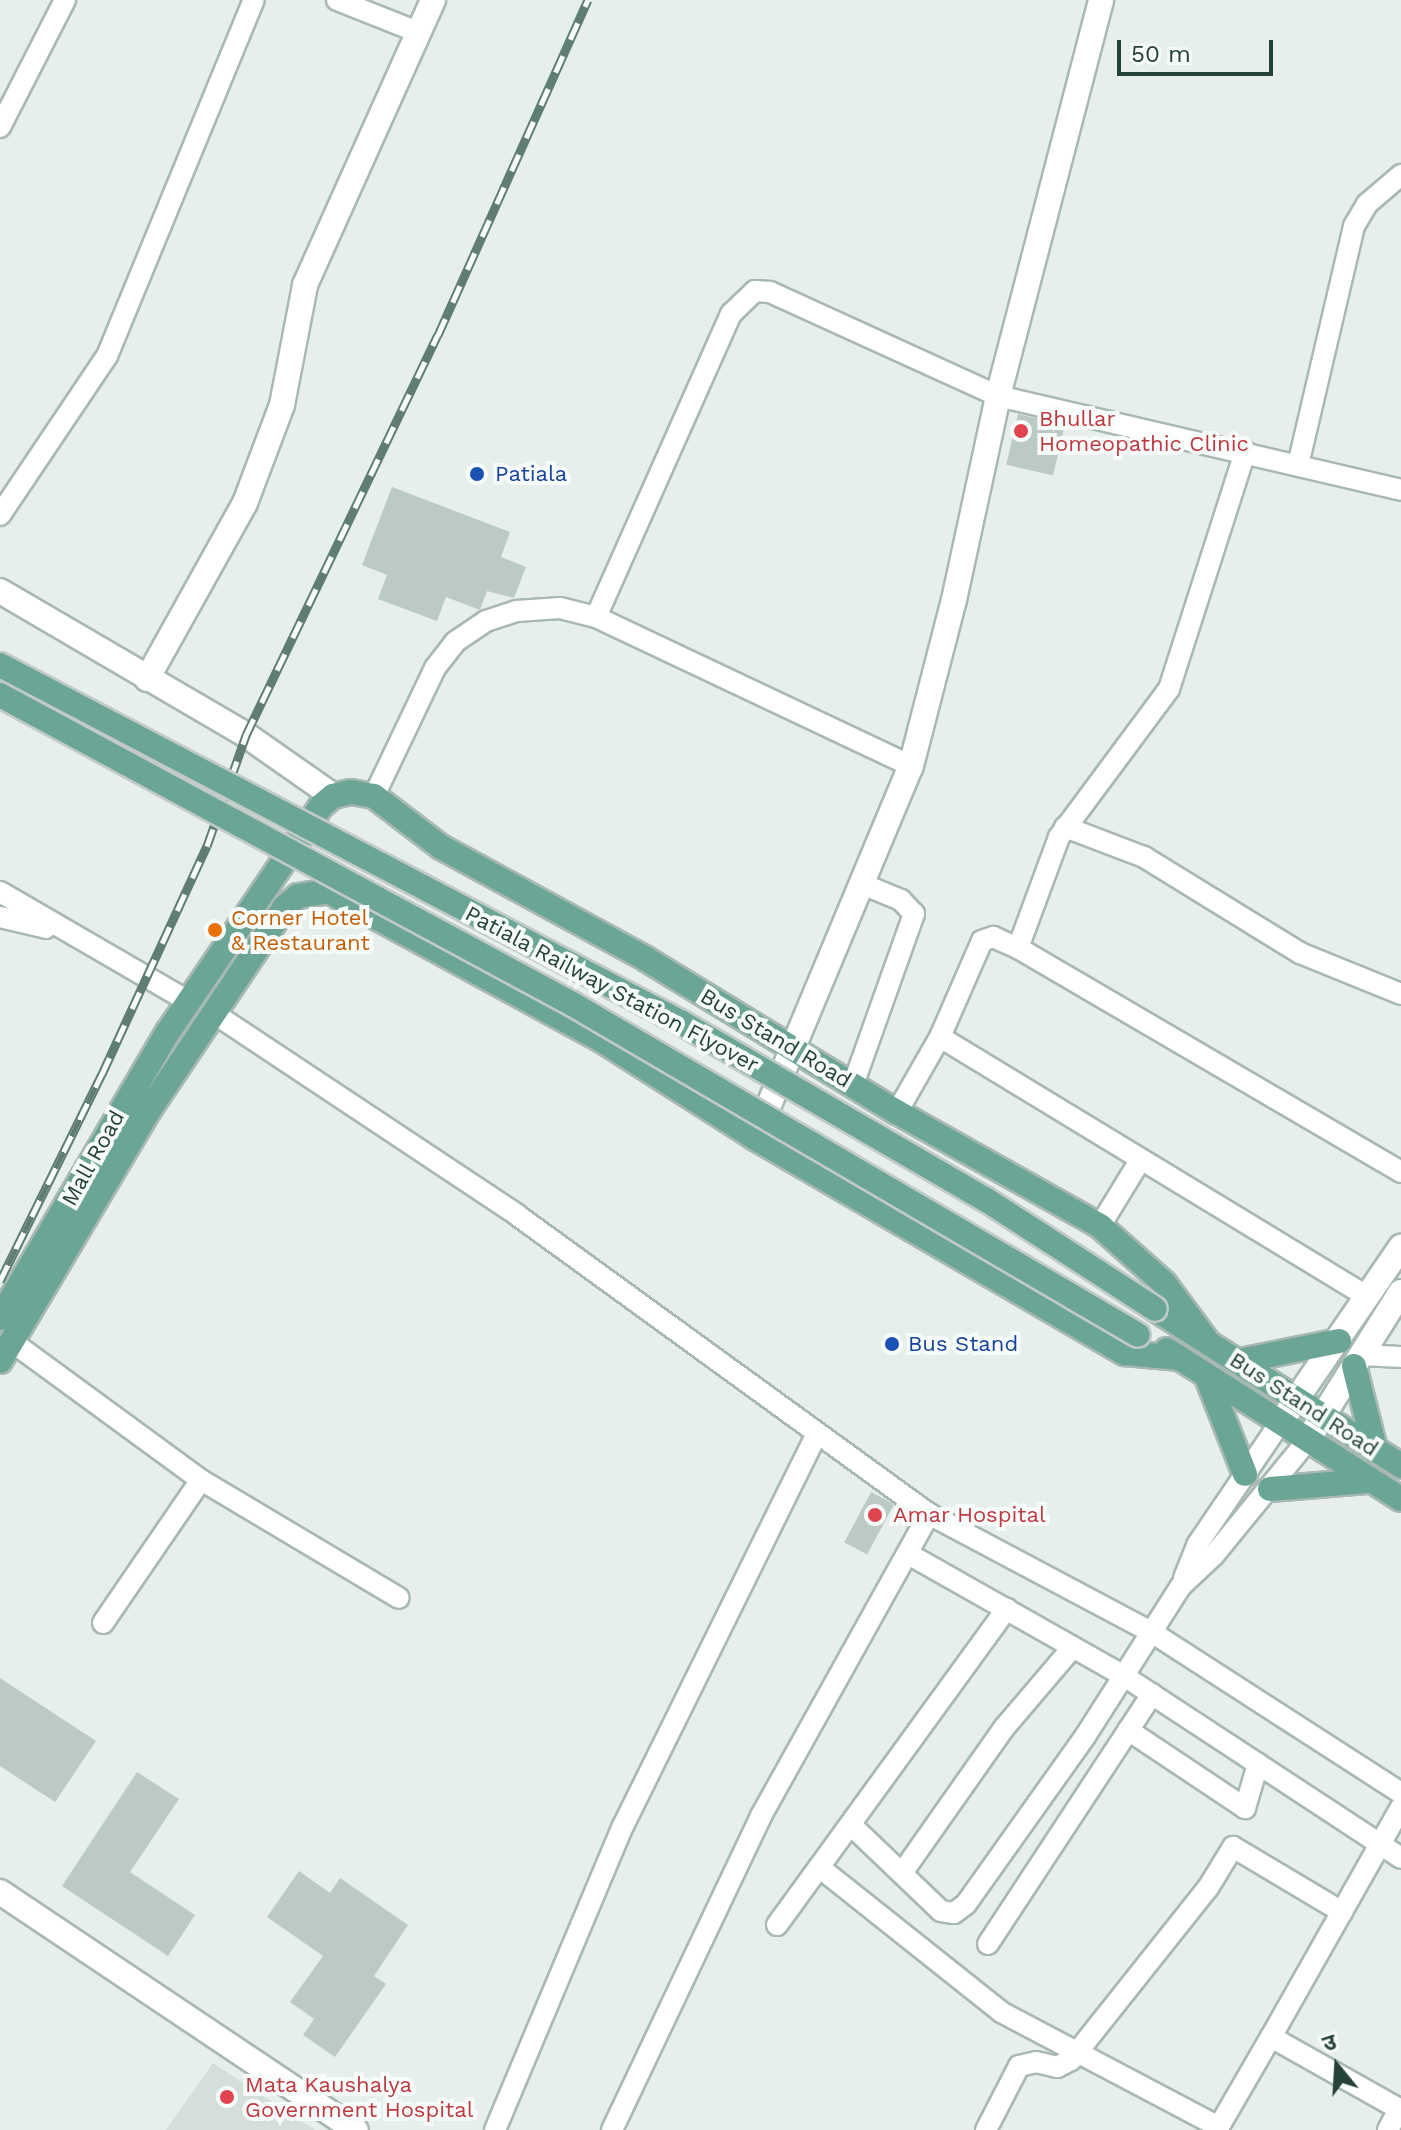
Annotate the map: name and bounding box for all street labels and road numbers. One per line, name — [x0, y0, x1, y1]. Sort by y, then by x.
street label: Patiala Railway Station Flyover — [460, 900, 764, 1078]
street label: Bus Stand Road — [696, 983, 856, 1093]
street label: Mall Road — [56, 1105, 130, 1211]
street label: Bus Stand Road — [1225, 1346, 1383, 1462]

